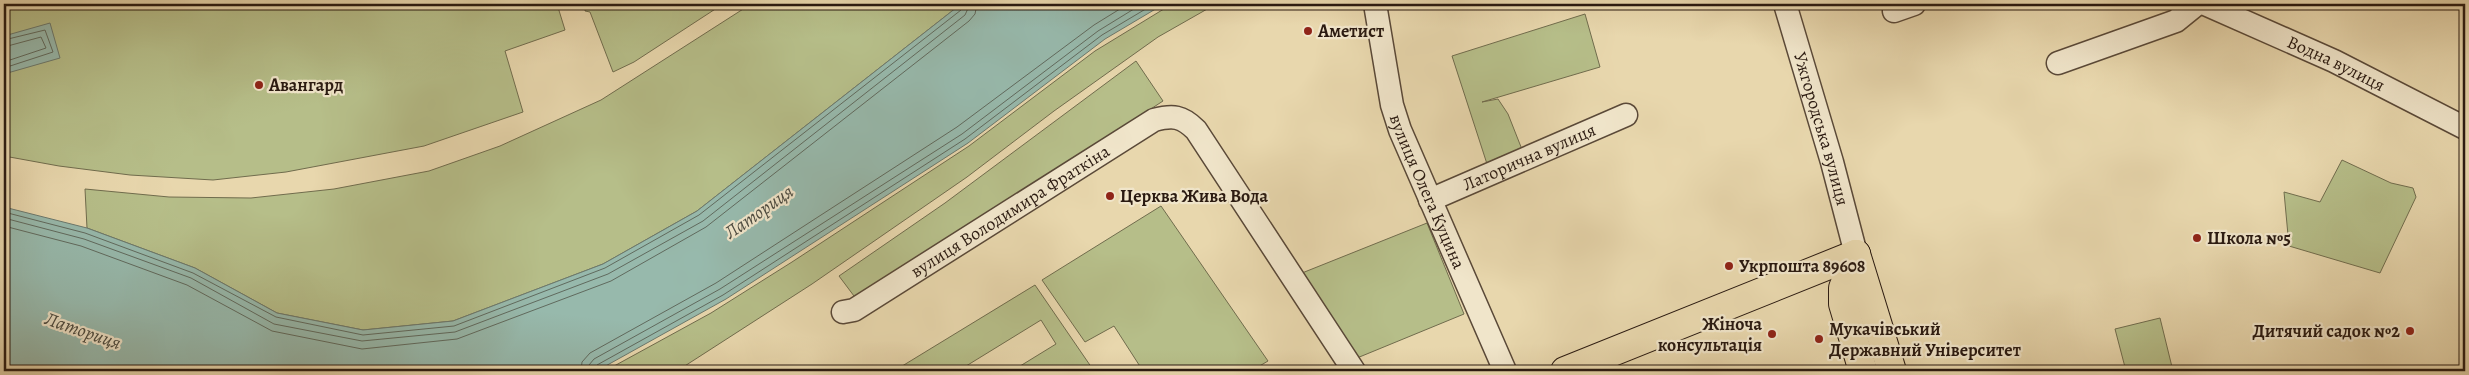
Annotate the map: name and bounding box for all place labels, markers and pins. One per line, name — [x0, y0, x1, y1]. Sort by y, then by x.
place label: Аметист — [1317, 19, 1384, 43]
marker: Аметист — [1302, 25, 1314, 37]
place label: Авангард — [268, 73, 343, 97]
marker: Авангард — [253, 79, 265, 91]
place label: Церква Жива Вода — [1120, 184, 1268, 208]
marker: Церква Жива Вода — [1104, 190, 1116, 202]
place label: Школа №5 — [2207, 226, 2291, 250]
marker: Школа №5 — [2191, 232, 2203, 244]
place label: Укрпошта 89608 — [1739, 254, 1866, 278]
marker: Укрпошта 89608 — [1723, 260, 1735, 272]
place label: Жіноча консультація — [1658, 312, 1762, 357]
place label: Мукачівський Державний Університет — [1829, 317, 2021, 362]
place label: Дитячий садок №2 — [2253, 319, 2400, 343]
marker: Дитячий садок №2 — [2404, 325, 2416, 337]
marker: Жіноча консультація — [1766, 328, 1778, 340]
marker: Мукачівський Державний Університет — [1813, 333, 1825, 345]

